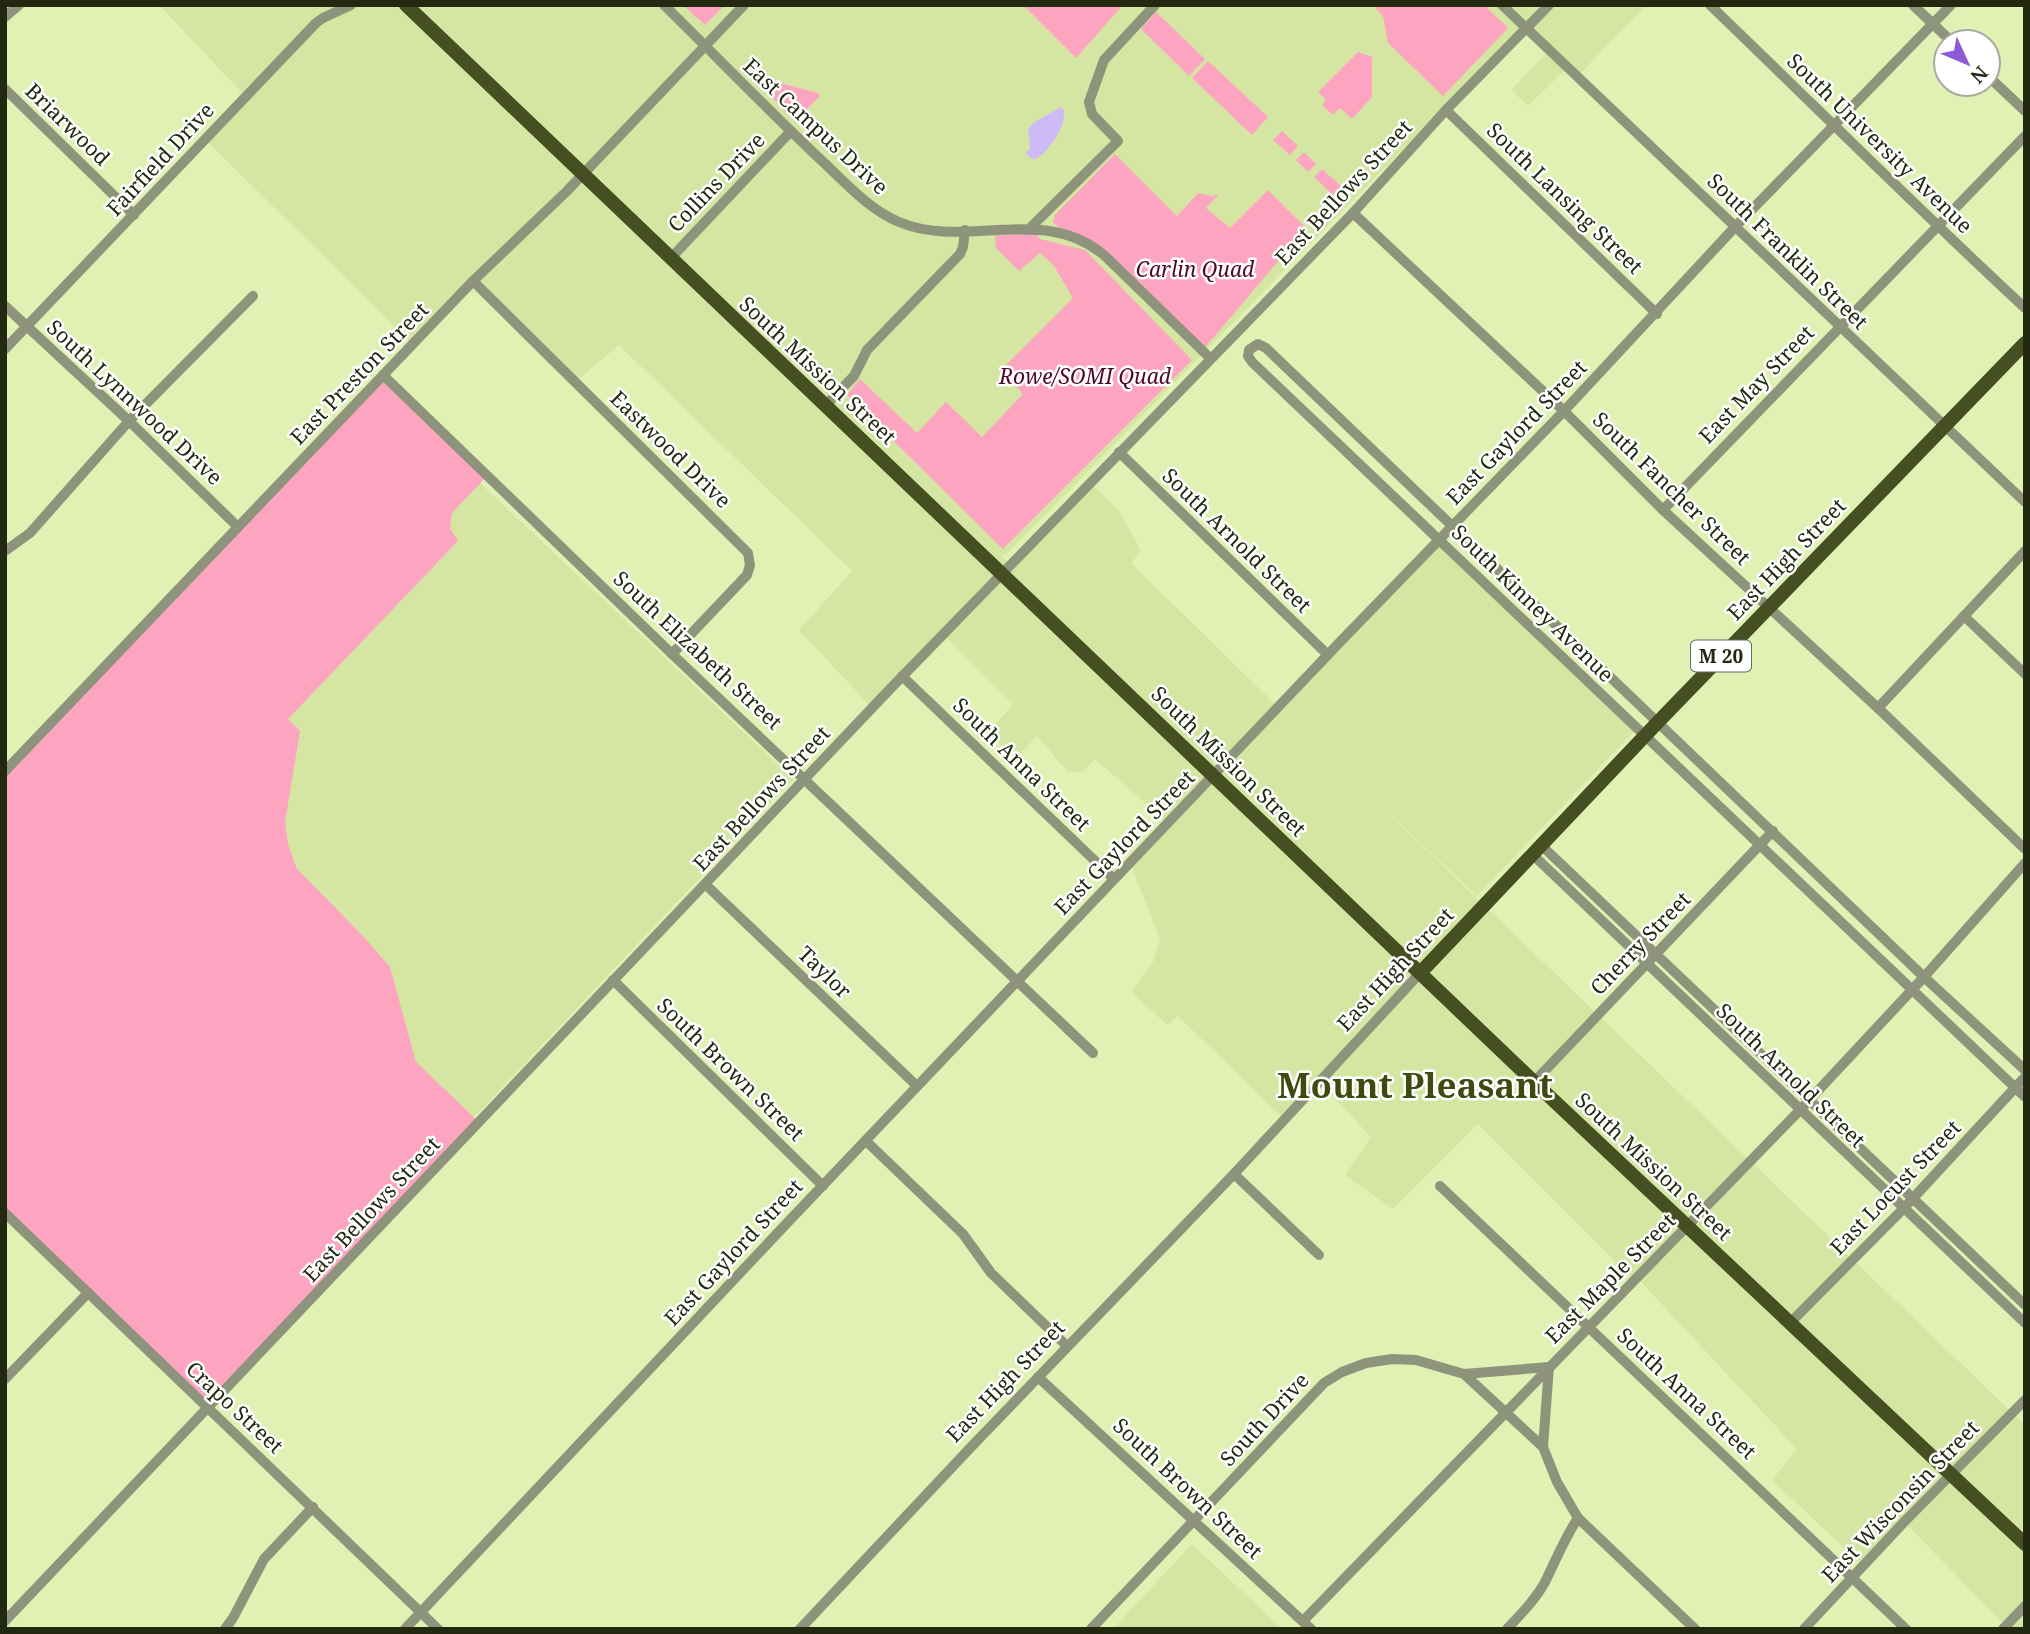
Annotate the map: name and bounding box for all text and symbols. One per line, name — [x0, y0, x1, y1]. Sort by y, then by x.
north arrow — [1932, 28, 2002, 98]
street label: South University Avenue — [1781, 47, 1979, 239]
street label: East Campus Drive — [738, 52, 894, 200]
text: N — [1965, 60, 1994, 89]
street label: Briarwood — [20, 77, 116, 171]
street label: Fairfield Drive — [100, 96, 220, 222]
street label: East Bellows Street — [1268, 113, 1418, 271]
street label: South Lansing Street — [1481, 116, 1649, 280]
street label: Collins Drive — [661, 126, 771, 238]
street label: South Franklin Street — [1702, 167, 1874, 335]
park label: Carlin Quad — [1136, 255, 1255, 283]
street label: South Mission Street — [734, 290, 902, 450]
street label: East Preston Street — [284, 296, 434, 450]
street label: South Lynnwood Drive — [41, 313, 229, 491]
street label: East May Street — [1692, 319, 1820, 449]
street label: East Gaylord Street — [1440, 354, 1592, 510]
park label: Rowe/SOMI Quad — [998, 362, 1172, 390]
street label: Eastwood Drive — [605, 384, 737, 514]
street label: South Fancher Street — [1587, 405, 1757, 571]
street label: South Arnold Street — [1156, 462, 1318, 618]
street label: East High Street — [1721, 492, 1851, 626]
street label: South Kinney Avenue — [1446, 518, 1620, 688]
street label: South Elizabeth Street — [608, 564, 788, 736]
road number: M 20 — [1691, 640, 1751, 671]
street label: South Mission Street — [1146, 680, 1312, 842]
street label: South Anna Street — [947, 691, 1097, 837]
street label: East Bellows Street — [686, 719, 836, 877]
street label: East Gaylord Street — [1048, 764, 1200, 920]
street label: Cherry Street — [1584, 885, 1696, 1001]
street label: East High Street — [1330, 901, 1460, 1037]
street label: Taylor — [792, 940, 858, 1004]
street label: South Brown Street — [651, 991, 811, 1147]
street label: South Arnold Street — [1710, 997, 1872, 1153]
district label: Mount Pleasant — [1277, 1061, 1553, 1108]
street label: South Mission Street — [1570, 1086, 1738, 1246]
street label: East Locust Street — [1823, 1114, 1967, 1260]
street label: East Bellows Street — [296, 1130, 446, 1288]
street label: East Gaylord Street — [658, 1173, 808, 1331]
street label: East Maple Street — [1539, 1207, 1681, 1349]
street label: East High Street — [940, 1314, 1070, 1448]
street label: South Anna Street — [1611, 1321, 1763, 1465]
street label: Crapo Street — [180, 1355, 290, 1459]
street label: South Drive — [1213, 1366, 1315, 1472]
street label: South Brown Street — [1107, 1411, 1269, 1565]
street label: East Wisconsin Street — [1815, 1414, 1985, 1588]

